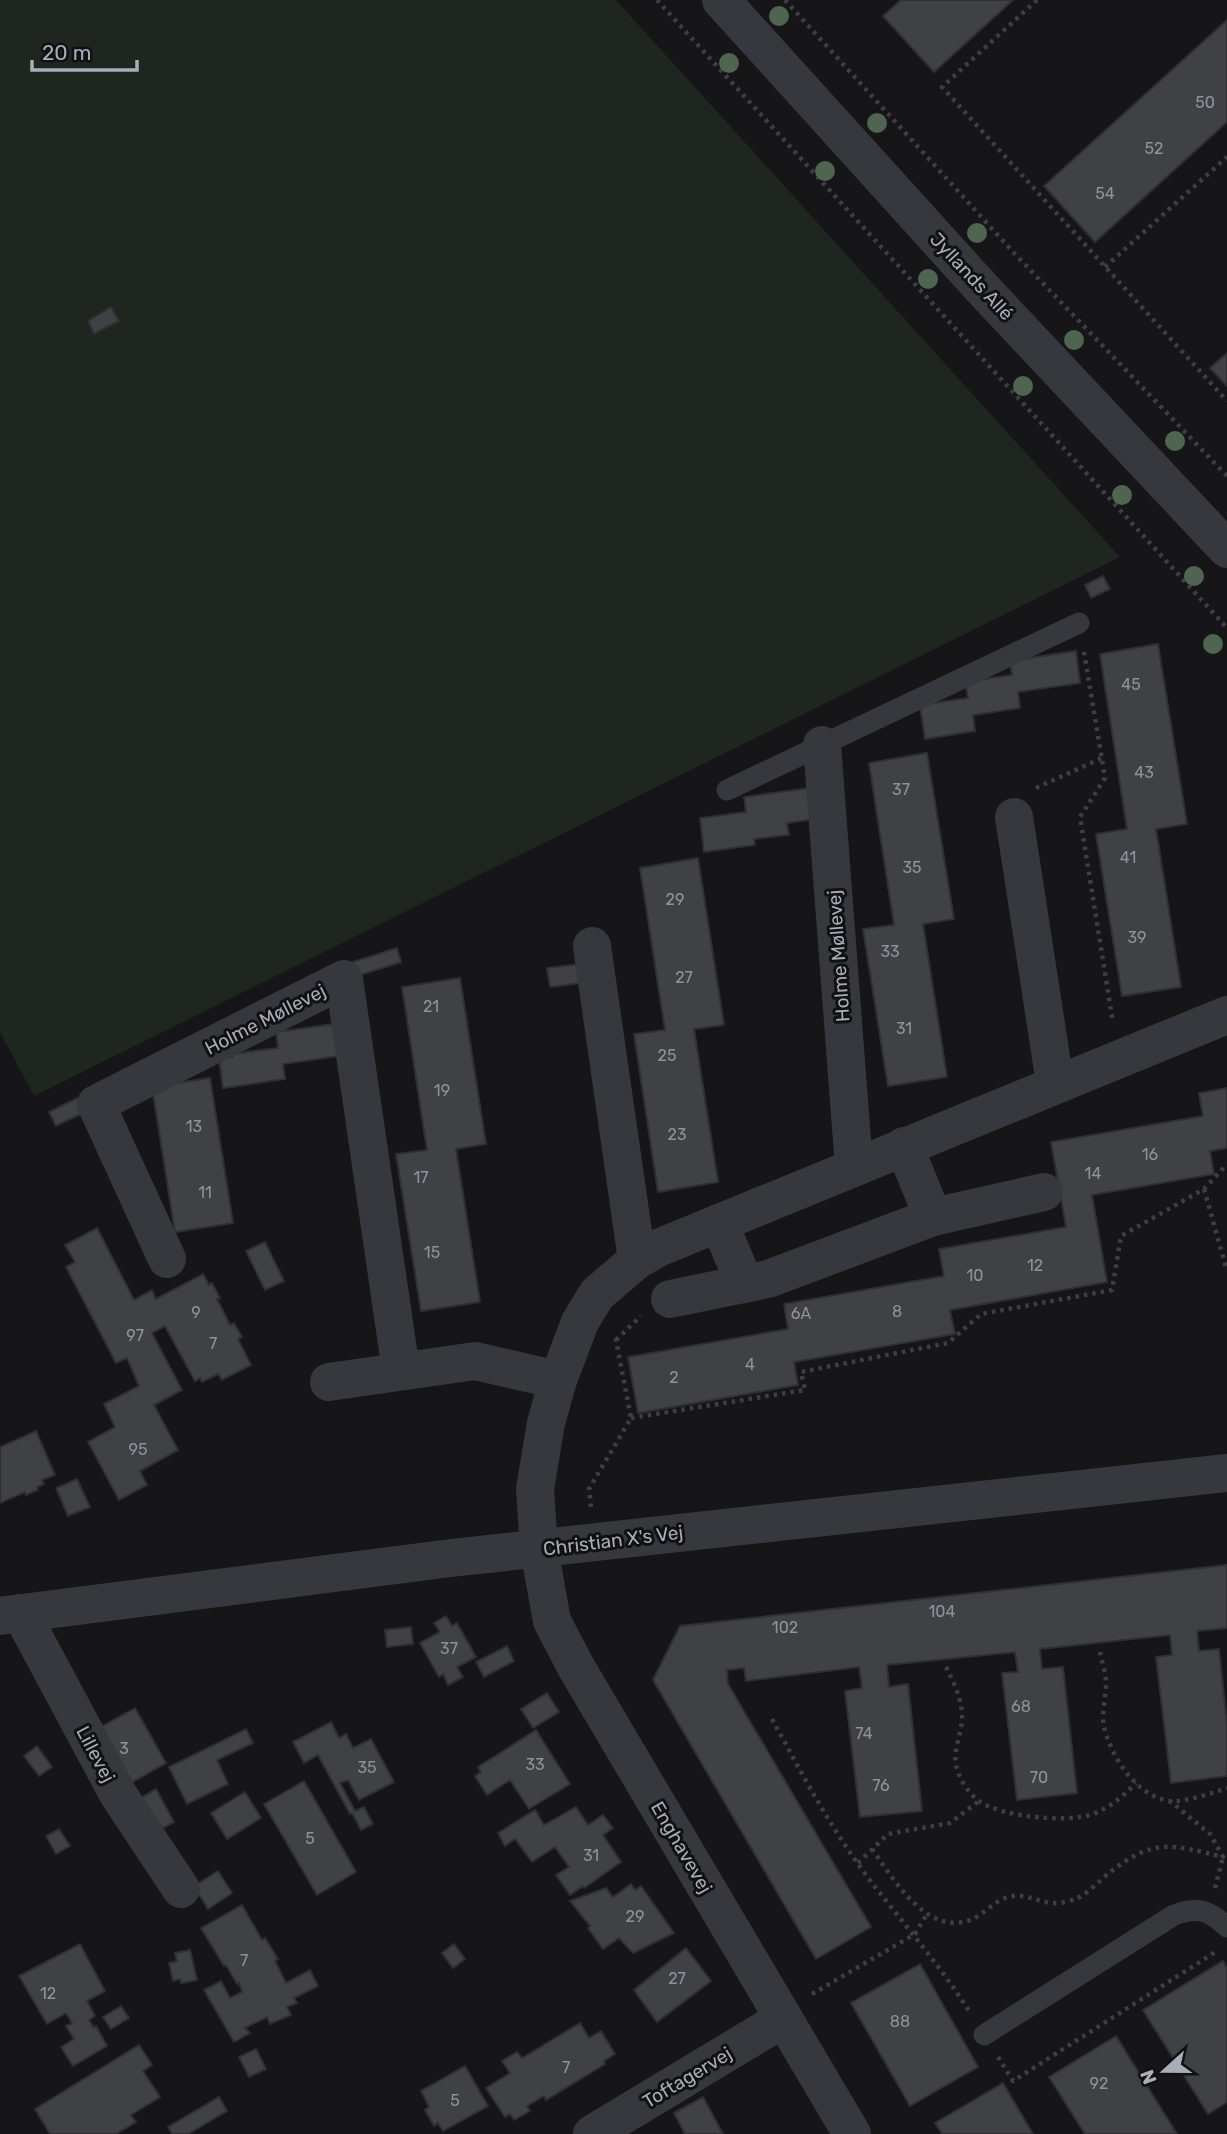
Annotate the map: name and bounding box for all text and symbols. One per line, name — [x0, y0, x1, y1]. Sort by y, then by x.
scale bar — [32, 28, 136, 72]
text: 20 m — [42, 40, 91, 65]
house number: 50 — [1195, 93, 1215, 112]
house number: 52 — [1145, 139, 1163, 158]
house number: 54 — [1095, 184, 1115, 203]
street label: Jyllands Allé — [925, 228, 1018, 325]
house number: 45 — [1121, 675, 1141, 694]
house number: 43 — [1134, 763, 1154, 782]
house number: 37 — [892, 780, 910, 799]
house number: 41 — [1120, 848, 1136, 867]
house number: 35 — [902, 858, 922, 877]
street label: Holme Møllevej — [822, 889, 855, 1023]
house number: 29 — [666, 890, 684, 909]
house number: 39 — [1127, 928, 1147, 947]
house number: 33 — [880, 942, 900, 961]
house number: 27 — [675, 968, 693, 987]
street label: Holme Møllevej — [201, 979, 329, 1060]
house number: 21 — [423, 997, 439, 1016]
house number: 31 — [896, 1019, 912, 1038]
house number: 25 — [658, 1046, 676, 1065]
house number: 19 — [434, 1081, 450, 1100]
house number: 13 — [186, 1117, 202, 1136]
house number: 23 — [667, 1125, 687, 1144]
house number: 16 — [1142, 1145, 1159, 1164]
house number: 14 — [1085, 1164, 1101, 1183]
house number: 17 — [413, 1168, 429, 1187]
house number: 11 — [198, 1183, 212, 1202]
house number: 15 — [424, 1243, 440, 1262]
house number: 12 — [1027, 1256, 1043, 1275]
house number: 10 — [966, 1266, 984, 1285]
house number: 8 — [892, 1302, 902, 1321]
house number: 9 — [191, 1303, 201, 1322]
house number: 6A — [791, 1304, 811, 1323]
house number: 97 — [126, 1326, 144, 1345]
house number: 7 — [209, 1334, 217, 1353]
house number: 4 — [745, 1355, 755, 1374]
house number: 2 — [669, 1368, 679, 1387]
house number: 95 — [129, 1440, 148, 1459]
street label: Christian X's Vej — [542, 1520, 684, 1560]
house number: 104 — [929, 1602, 956, 1621]
house number: 102 — [772, 1618, 798, 1637]
house number: 37 — [440, 1639, 458, 1658]
house number: 68 — [1011, 1697, 1031, 1716]
street label: Lillevej — [71, 1722, 120, 1786]
house number: 74 — [855, 1724, 873, 1743]
house number: 3 — [119, 1739, 129, 1758]
house number: 33 — [525, 1755, 545, 1774]
house number: 35 — [357, 1758, 377, 1777]
house number: 70 — [1030, 1768, 1048, 1787]
house number: 76 — [872, 1776, 890, 1795]
street label: Enghavevej — [646, 1797, 717, 1897]
house number: 5 — [305, 1829, 315, 1848]
house number: 31 — [583, 1846, 599, 1865]
house number: 29 — [626, 1907, 644, 1926]
house number: 7 — [240, 1951, 248, 1970]
house number: 27 — [668, 1969, 686, 1988]
house number: 12 — [40, 1984, 56, 2003]
house number: 88 — [890, 2012, 910, 2031]
north arrow — [1129, 2036, 1199, 2106]
street label: Toftagervej — [638, 2042, 736, 2113]
house number: 7 — [562, 2058, 570, 2077]
text: N — [1135, 2066, 1162, 2087]
house number: 92 — [1090, 2074, 1108, 2093]
house number: 5 — [450, 2091, 460, 2110]

